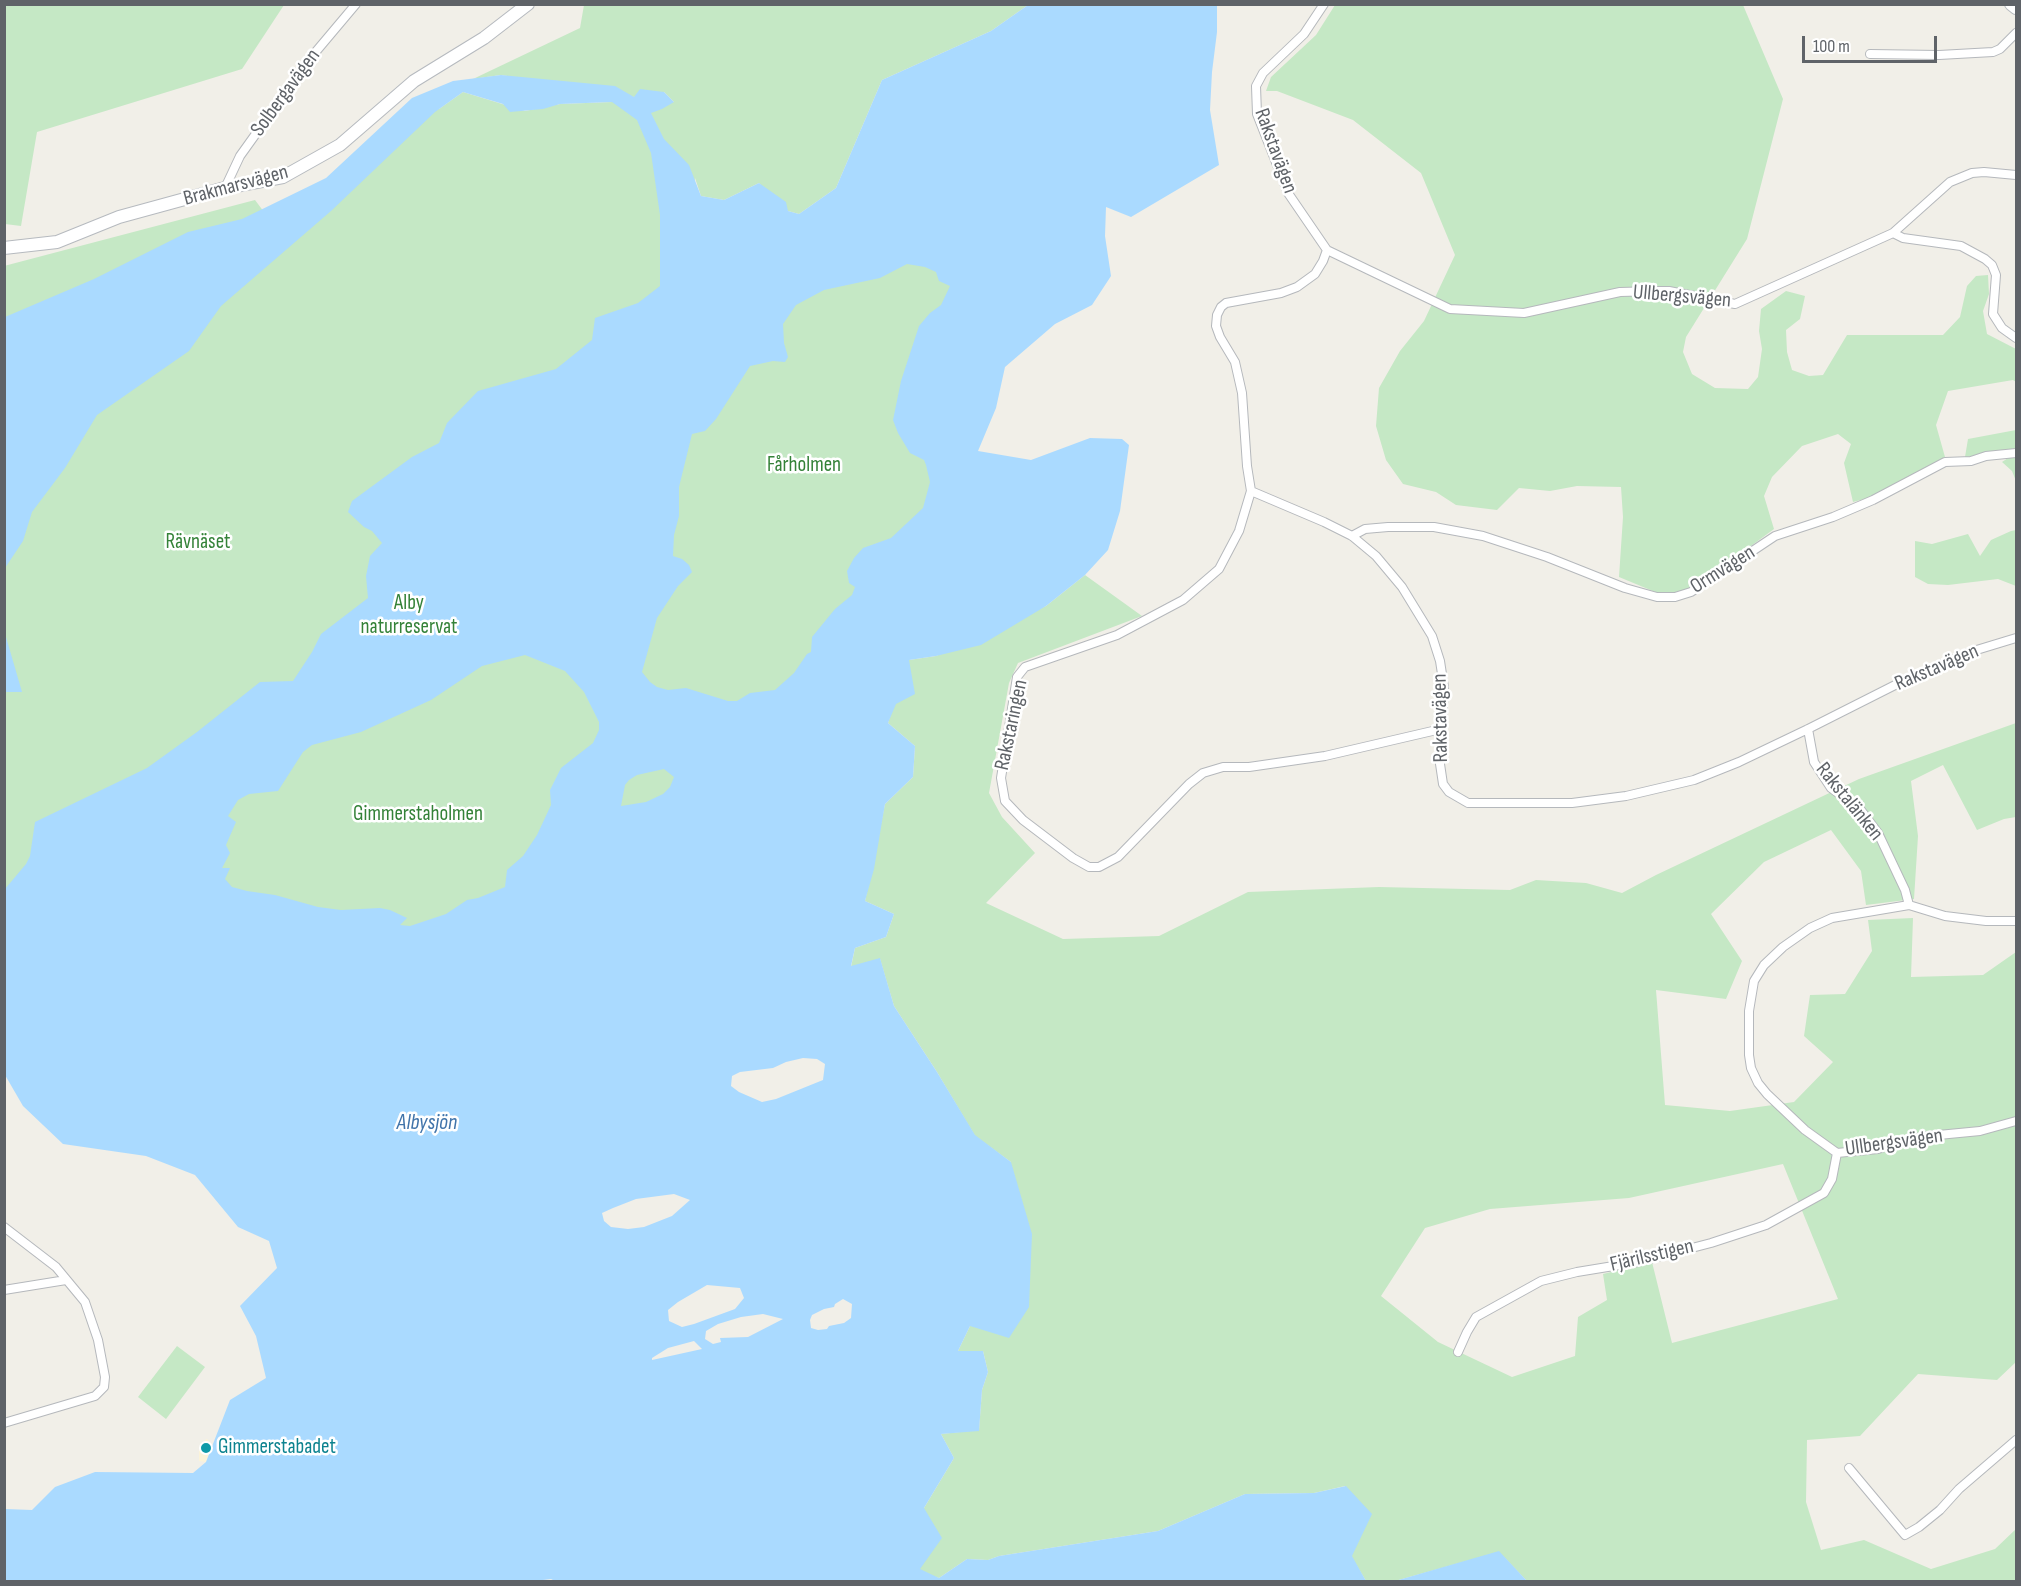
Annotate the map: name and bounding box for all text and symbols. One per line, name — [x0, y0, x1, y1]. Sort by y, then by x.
scale bar — [1805, 24, 1940, 62]
text: 100 m — [1813, 36, 1850, 57]
street label: Solbergavägen — [246, 44, 326, 142]
street label: Rakstavägen — [1248, 105, 1302, 197]
street label: Brakmarsvägen — [181, 160, 291, 212]
street label: Ullbergsvägen — [1632, 280, 1732, 314]
park label: Fårholmen — [767, 453, 841, 479]
park label: Rävnäset — [166, 530, 230, 556]
street label: Ormvägen — [1686, 540, 1760, 600]
park label: Alby naturreservat — [361, 591, 457, 641]
street label: Rakstavägen — [1891, 639, 1983, 697]
street label: Rakstavägen — [1428, 673, 1454, 763]
street label: Rakstaringen — [990, 677, 1034, 773]
street label: Rakstalänken — [1810, 758, 1888, 846]
park label: Gimmerstaholmen — [353, 802, 483, 828]
water label: Albysjön — [397, 1110, 457, 1136]
street label: Ullbergsvägen — [1844, 1124, 1944, 1162]
street label: Fjärilsstigen — [1608, 1234, 1696, 1278]
place label: Gimmerstabadet — [218, 1435, 336, 1461]
marker: Gimmerstabadet — [199, 1441, 213, 1455]

